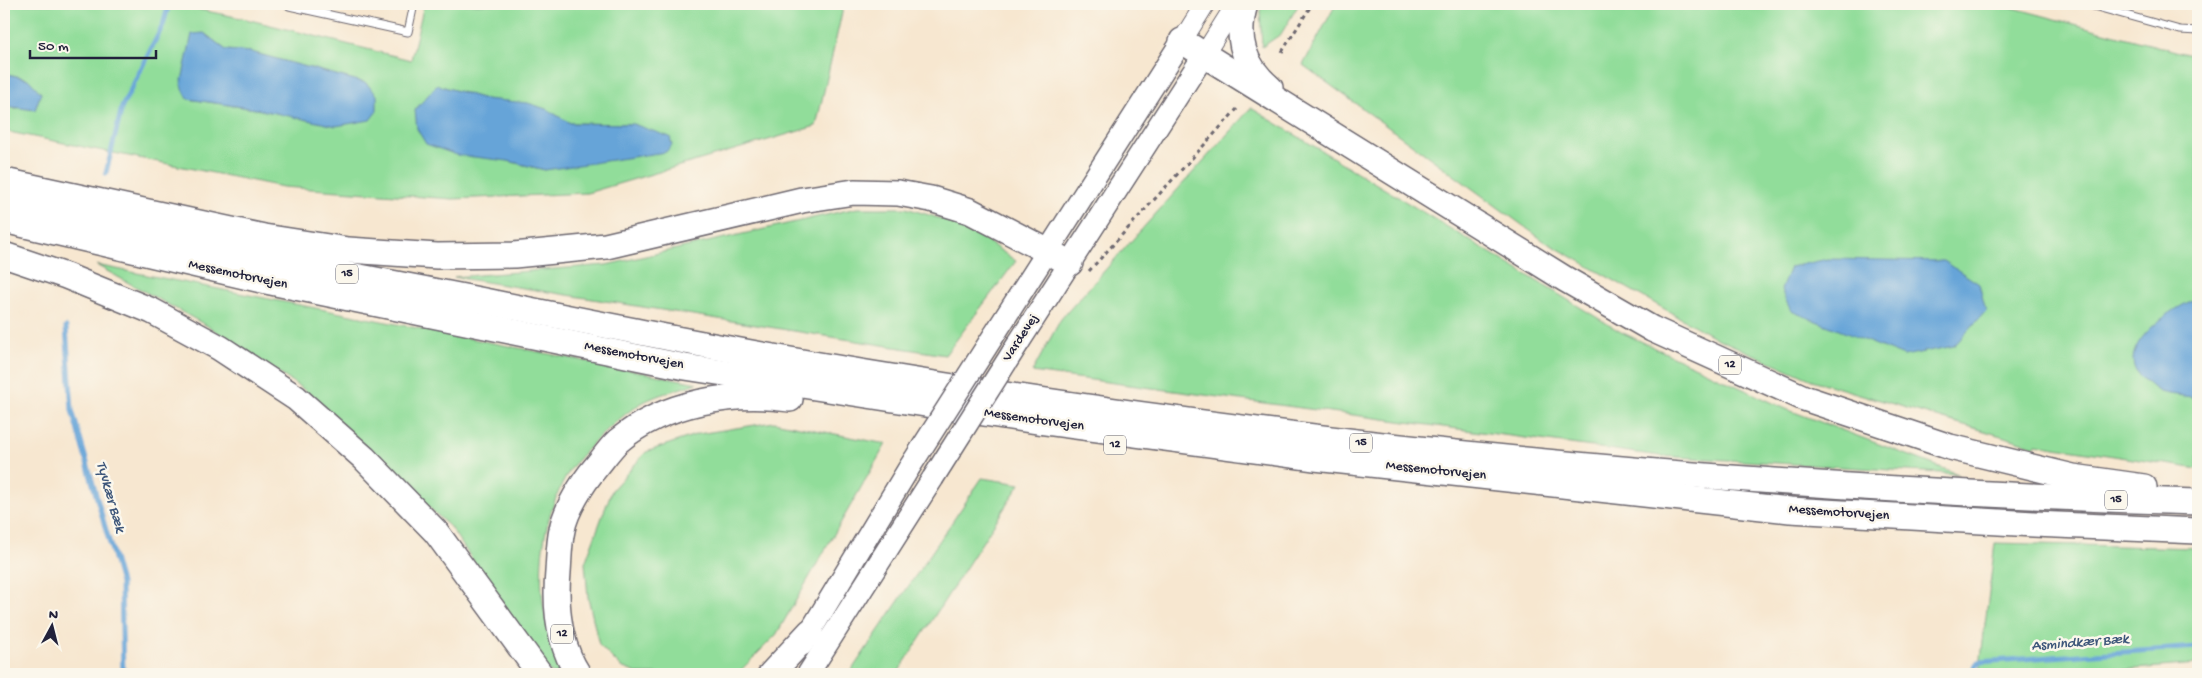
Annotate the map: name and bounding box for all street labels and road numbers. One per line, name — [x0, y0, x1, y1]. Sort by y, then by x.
street label: Messemotorvejen — [187, 256, 289, 294]
road number: 15 — [336, 264, 358, 284]
street label: Vardevej — [999, 311, 1043, 366]
street label: Messemotorvejen — [583, 338, 686, 374]
road number: 12 — [1719, 356, 1741, 374]
street label: Messemotorvejen — [983, 405, 1086, 435]
road number: 15 — [1350, 433, 1372, 452]
road number: 12 — [1104, 436, 1126, 454]
street label: Messemotorvejen — [1385, 457, 1487, 485]
road number: 15 — [2105, 490, 2127, 510]
street label: Messemotorvejen — [1788, 501, 1890, 525]
road number: 12 — [551, 624, 573, 644]

